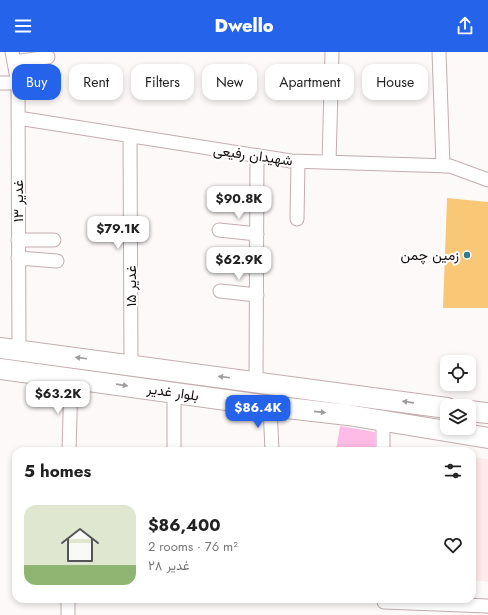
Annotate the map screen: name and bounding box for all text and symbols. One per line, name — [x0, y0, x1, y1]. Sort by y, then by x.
text: Dwello — [214, 13, 274, 39]
icon: menu — [12, 15, 34, 37]
icon: share — [454, 15, 476, 37]
chip: Buy — [12, 64, 61, 100]
chip: Rent — [69, 64, 123, 100]
chip: Filters — [131, 64, 194, 100]
chip: New — [202, 64, 257, 100]
chip: Apartment — [265, 64, 354, 100]
chip: House — [362, 64, 428, 100]
street label: شهیدان رفیعی — [212, 140, 294, 170]
street label: ۱۳ غدیر — [8, 180, 28, 222]
pin: $90.8K — [206, 186, 272, 220]
text: $90.8K — [216, 189, 262, 208]
pin: $79.1K — [85, 216, 151, 250]
text: $79.1K — [96, 219, 140, 238]
place label: زمین چمن — [400, 245, 459, 265]
pin: $62.9K — [206, 247, 272, 281]
text: $62.9K — [215, 250, 263, 269]
marker: زمین چمن — [462, 250, 472, 260]
street label: ۱۵ غدیر — [121, 265, 141, 307]
one-way arrow — [75, 355, 87, 361]
map controls — [440, 355, 476, 435]
button: locate — [440, 355, 476, 391]
one-way arrow — [218, 373, 230, 380]
street label: بلوار غدیر — [145, 378, 200, 406]
pin: $63.2K — [25, 381, 91, 415]
one-way arrow — [116, 382, 128, 389]
text: $63.2K — [35, 384, 81, 403]
pin: $86.4K — [225, 395, 291, 429]
text: $86.4K — [234, 398, 282, 417]
one-way arrow — [402, 399, 414, 405]
button: layers — [440, 399, 476, 435]
one-way arrow — [314, 409, 326, 415]
text: 5 homes — [24, 459, 91, 483]
icon: filters — [442, 460, 464, 482]
text: $86,400 — [148, 513, 221, 537]
icon: home — [56, 521, 104, 569]
icon: heart — [442, 534, 464, 556]
text: 2 rooms · 76 m² — [148, 537, 238, 556]
text: ۲۸ غدیر — [148, 556, 190, 575]

